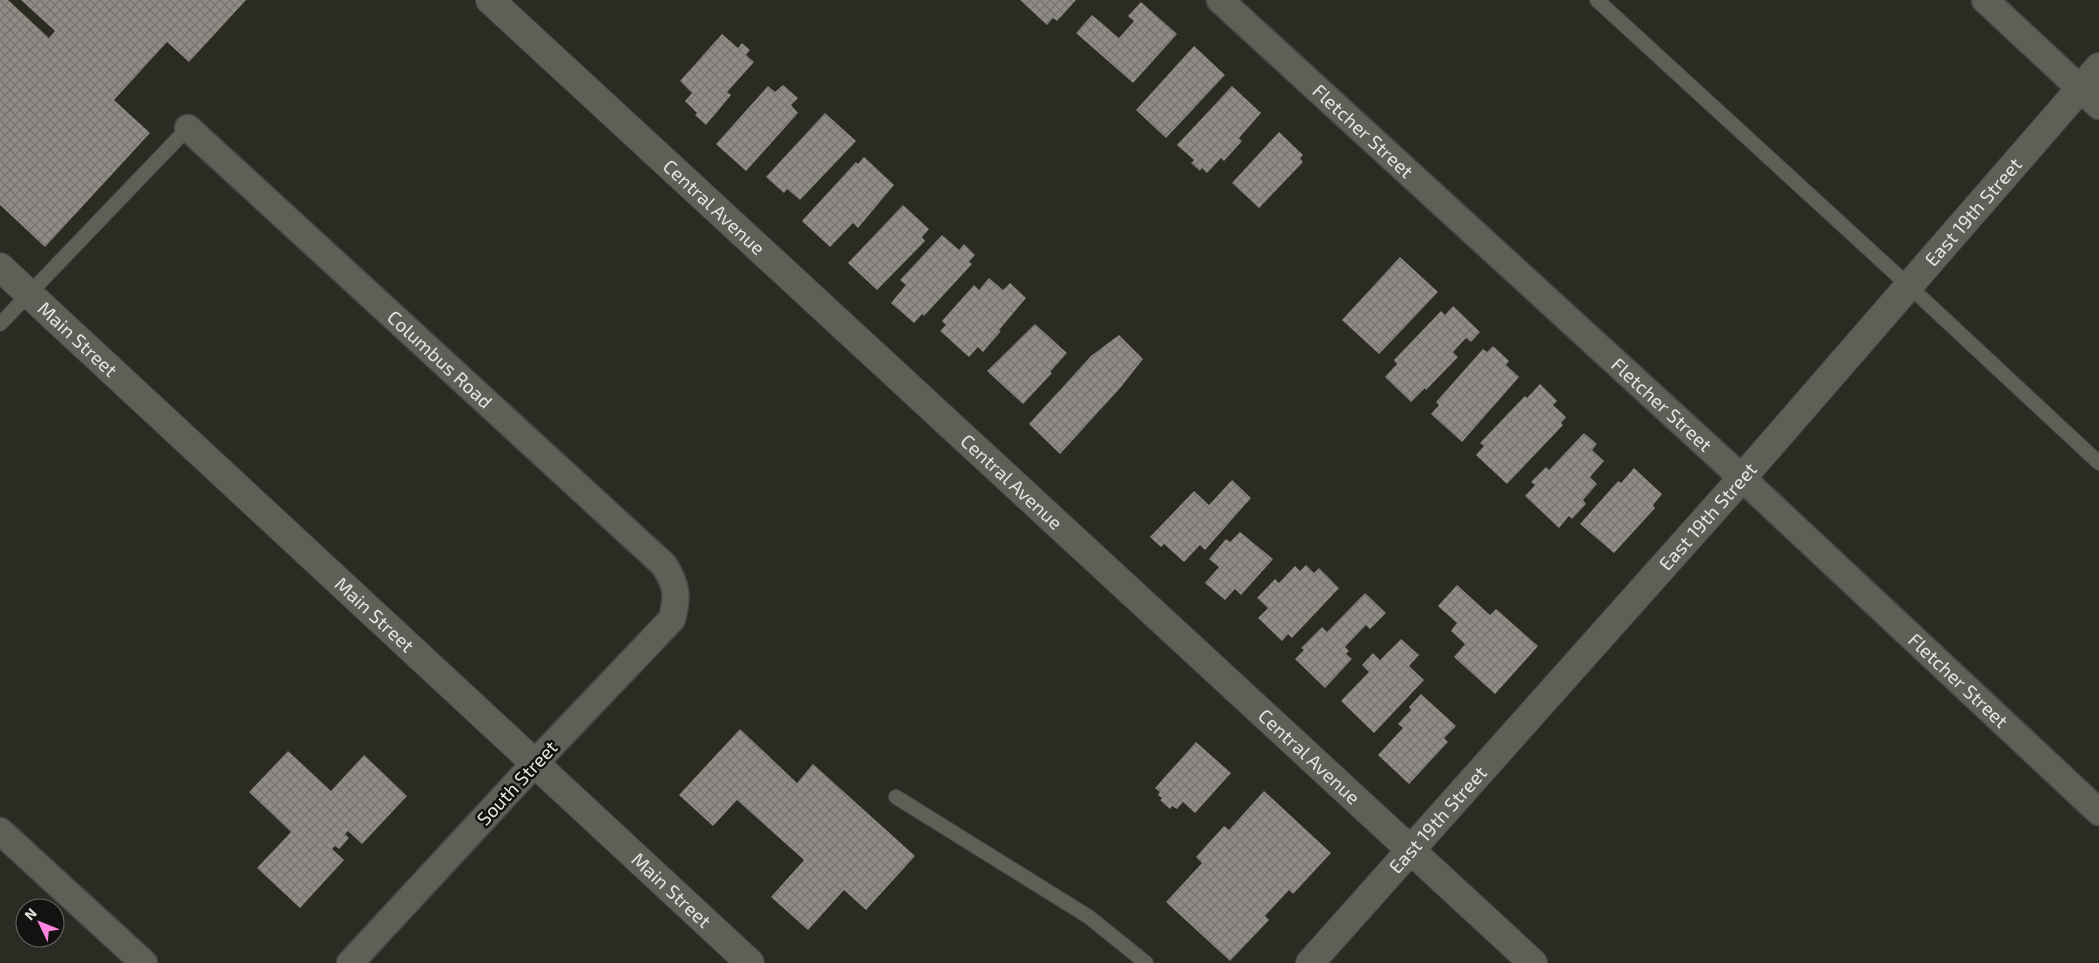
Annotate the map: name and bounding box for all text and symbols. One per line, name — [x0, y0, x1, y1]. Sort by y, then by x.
street label: Fletcher Street — [1308, 79, 1418, 182]
street label: East 19th Street — [1919, 153, 2026, 270]
street label: Central Avenue — [659, 154, 770, 259]
street label: Main Street — [34, 296, 122, 381]
street label: Columbus Road — [383, 305, 497, 413]
street label: Fletcher Street — [1607, 352, 1717, 456]
street label: Central Avenue — [956, 429, 1068, 534]
street label: East 19th Street — [1654, 458, 1761, 575]
street label: Main Street — [330, 572, 419, 657]
street label: Fletcher Street — [1904, 628, 2013, 732]
street label: Central Avenue — [1254, 703, 1365, 809]
street label: South Street — [472, 735, 562, 830]
street label: East 19th Street — [1383, 761, 1491, 878]
street label: Main Street — [627, 847, 716, 932]
north arrow — [15, 898, 65, 948]
text: N — [20, 904, 40, 923]

